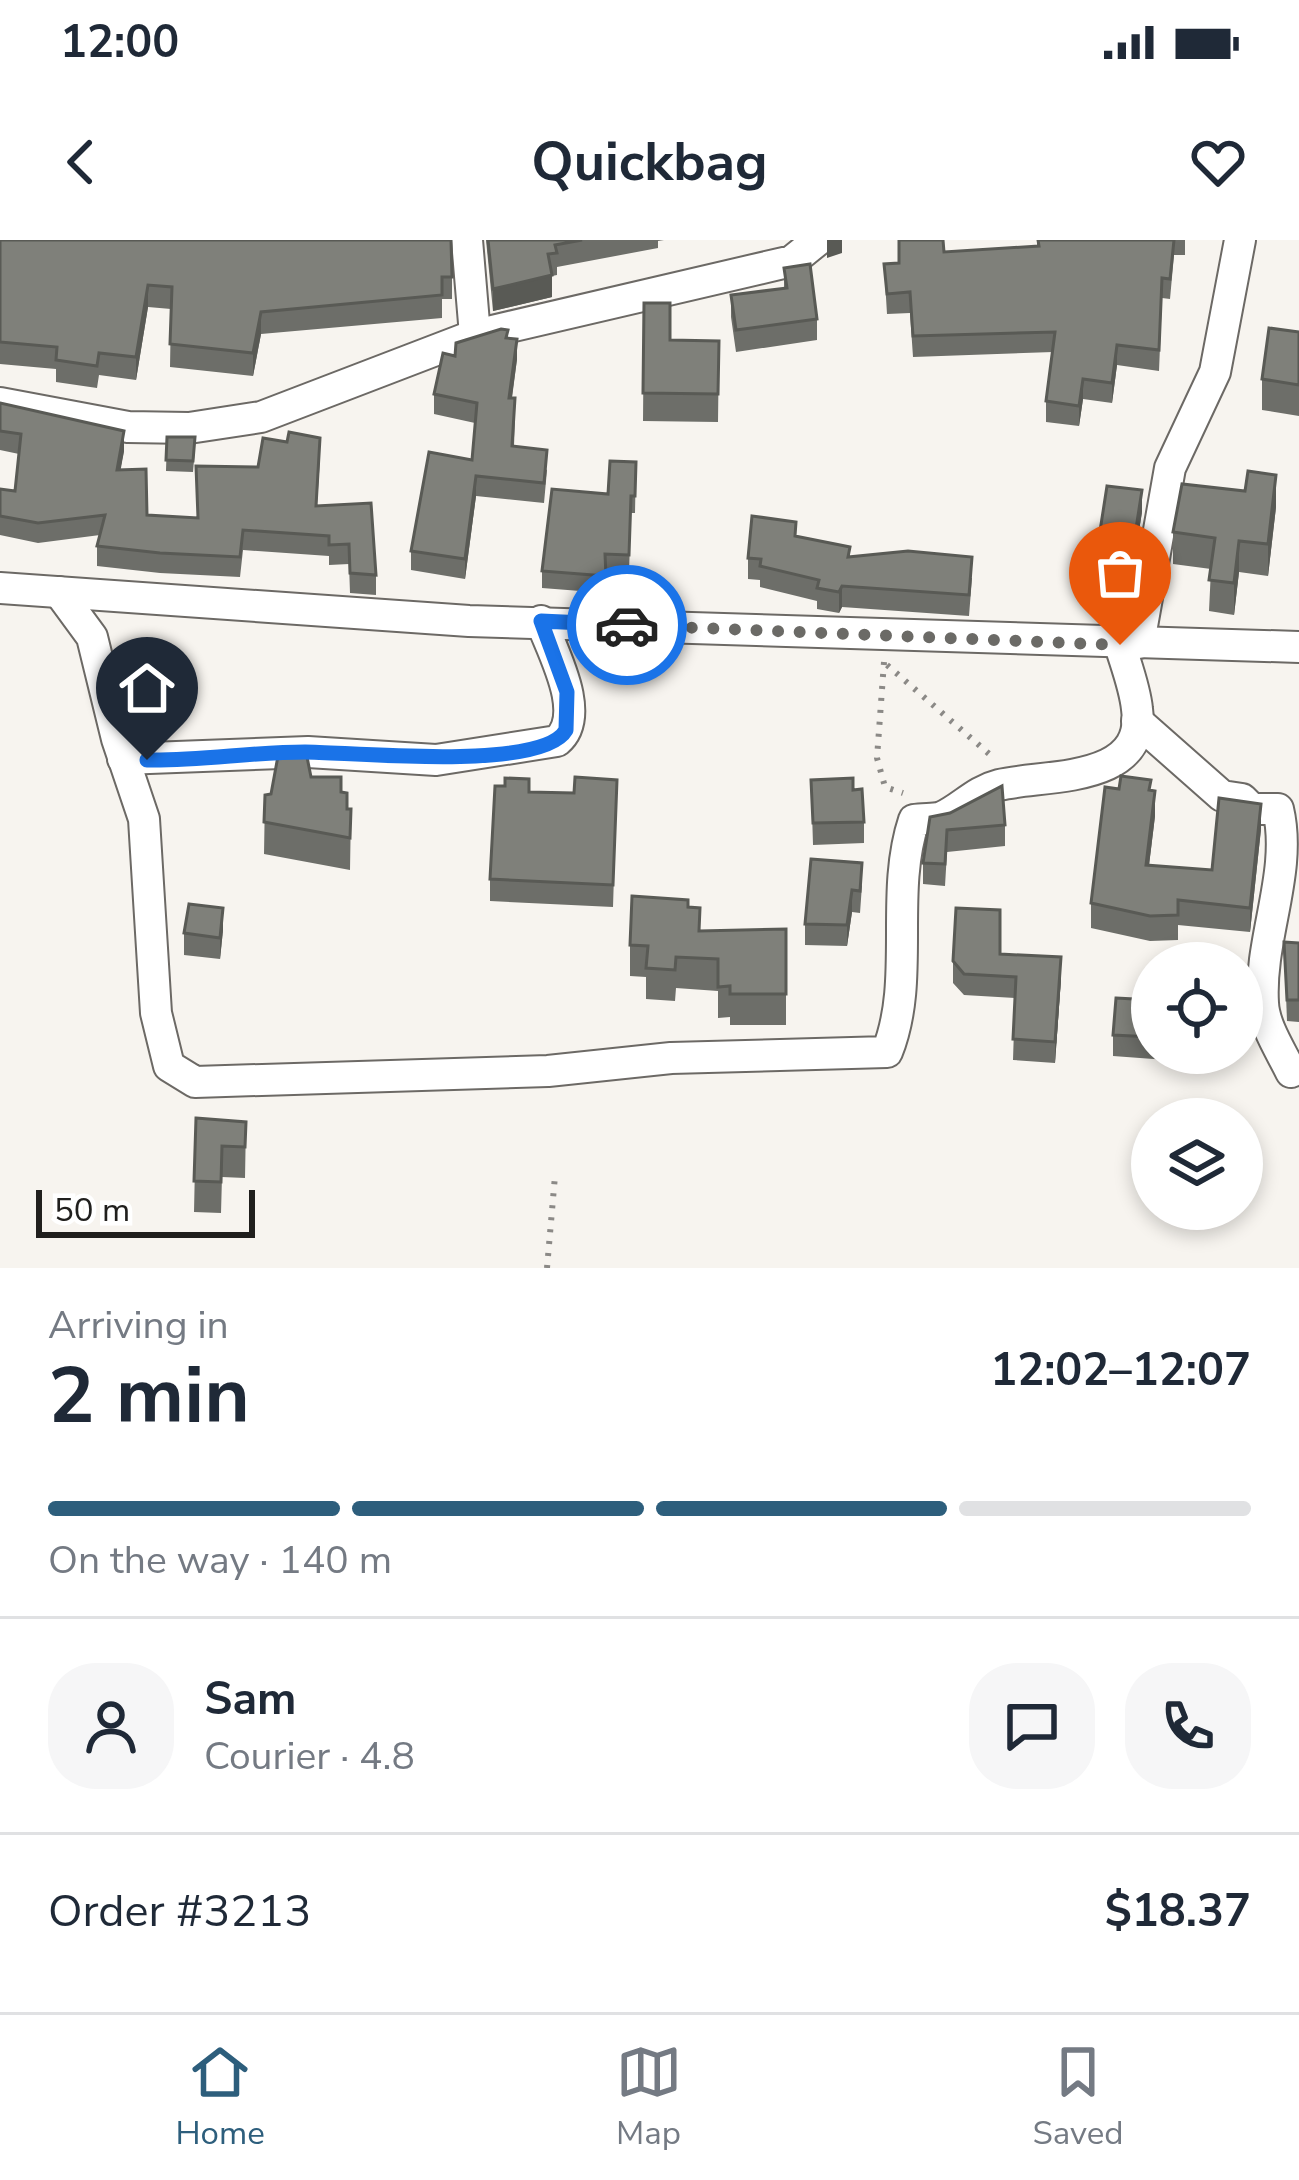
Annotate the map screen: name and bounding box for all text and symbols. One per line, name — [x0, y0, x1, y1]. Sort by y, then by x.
text: 12:00 — [60, 12, 179, 73]
text: Quickbag — [531, 125, 768, 199]
icon: back — [48, 129, 114, 195]
icon: heart — [1185, 129, 1251, 195]
pin — [1069, 522, 1171, 645]
icon: bag — [1087, 540, 1153, 606]
courier — [567, 565, 687, 685]
icon: car — [594, 592, 660, 658]
pin — [96, 637, 198, 760]
icon: home — [114, 655, 180, 721]
map controls — [1131, 942, 1263, 1230]
button: locate — [1131, 942, 1263, 1074]
button: layers — [1131, 1098, 1263, 1230]
scale bar — [36, 1184, 255, 1237]
text: 50 m — [54, 1188, 130, 1233]
text: Arriving in — [48, 1299, 229, 1352]
text: 12:02–12:07 — [990, 1340, 1251, 1401]
text: 2 min — [48, 1343, 250, 1450]
text: On the way · 140 m — [48, 1534, 392, 1587]
button: person — [48, 1663, 174, 1789]
button: chat — [969, 1663, 1095, 1789]
button: phone — [1125, 1663, 1251, 1789]
text: Sam — [204, 1669, 296, 1730]
text: Courier · 4.8 — [204, 1730, 415, 1783]
text: Order #3213 — [48, 1881, 311, 1942]
text: $18.37 — [1105, 1881, 1251, 1942]
tab: Home — [175, 2039, 265, 2156]
tab: Map — [616, 2039, 682, 2156]
tab: Saved — [1032, 2039, 1124, 2156]

